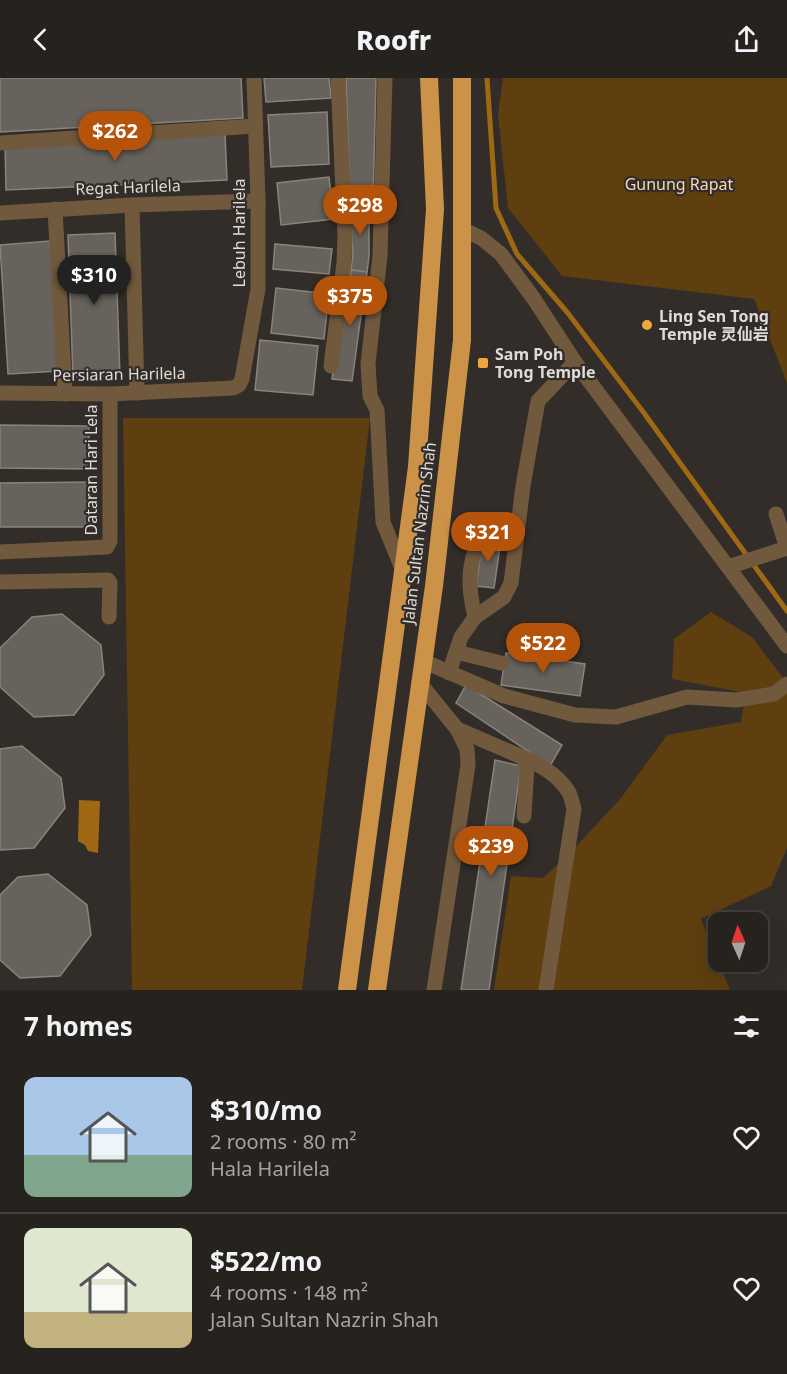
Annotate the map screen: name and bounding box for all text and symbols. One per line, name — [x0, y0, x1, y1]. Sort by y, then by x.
text: Roofr — [356, 21, 431, 58]
icon: back — [24, 23, 57, 56]
icon: share — [730, 23, 763, 56]
pin: $262 — [79, 111, 151, 162]
text: $262 — [92, 117, 138, 144]
park label: Gunung Rapat — [625, 173, 734, 195]
street label: Regat Harilela — [75, 174, 181, 200]
street label: Lebuh Harilela — [228, 178, 250, 288]
pin: $298 — [324, 185, 396, 236]
text: $298 — [337, 191, 383, 218]
pin: $310 — [58, 255, 130, 306]
text: $310 — [71, 261, 117, 288]
pin: $375 — [314, 276, 386, 327]
text: $375 — [327, 282, 373, 309]
place label: Ling Sen Tong Temple 灵仙岩 — [659, 305, 769, 345]
marker: Ling Sen Tong Temple 灵仙岩 — [640, 318, 654, 332]
place label: Sam Poh Tong Temple — [495, 343, 595, 383]
marker: Sam Poh Tong Temple — [476, 356, 490, 370]
street label: Persiaran Harilela — [52, 362, 186, 386]
street label: Dataran Hari Lela — [80, 405, 102, 535]
street label: Jalan Sultan Nazrin Shah — [397, 441, 441, 627]
pin: $321 — [452, 512, 524, 563]
text: $321 — [465, 518, 511, 545]
pin: $522 — [507, 623, 579, 674]
text: $522 — [520, 629, 566, 656]
pin: $239 — [455, 826, 527, 877]
text: $239 — [468, 832, 514, 859]
north arrow — [708, 912, 768, 972]
map controls — [708, 912, 768, 972]
text: 7 homes — [24, 1008, 133, 1044]
icon: filters — [730, 1010, 763, 1043]
text: $310/mo — [210, 1092, 322, 1128]
icon: home — [72, 1101, 144, 1173]
icon: heart — [730, 1121, 763, 1154]
text: 2 rooms · 80 m² — [210, 1128, 357, 1155]
text: Hala Harilela — [210, 1155, 330, 1182]
text: $522/mo — [210, 1243, 322, 1279]
icon: home — [72, 1252, 144, 1324]
icon: heart — [730, 1272, 763, 1305]
text: 4 rooms · 148 m² — [210, 1279, 368, 1306]
text: Jalan Sultan Nazrin Shah — [210, 1306, 439, 1333]

